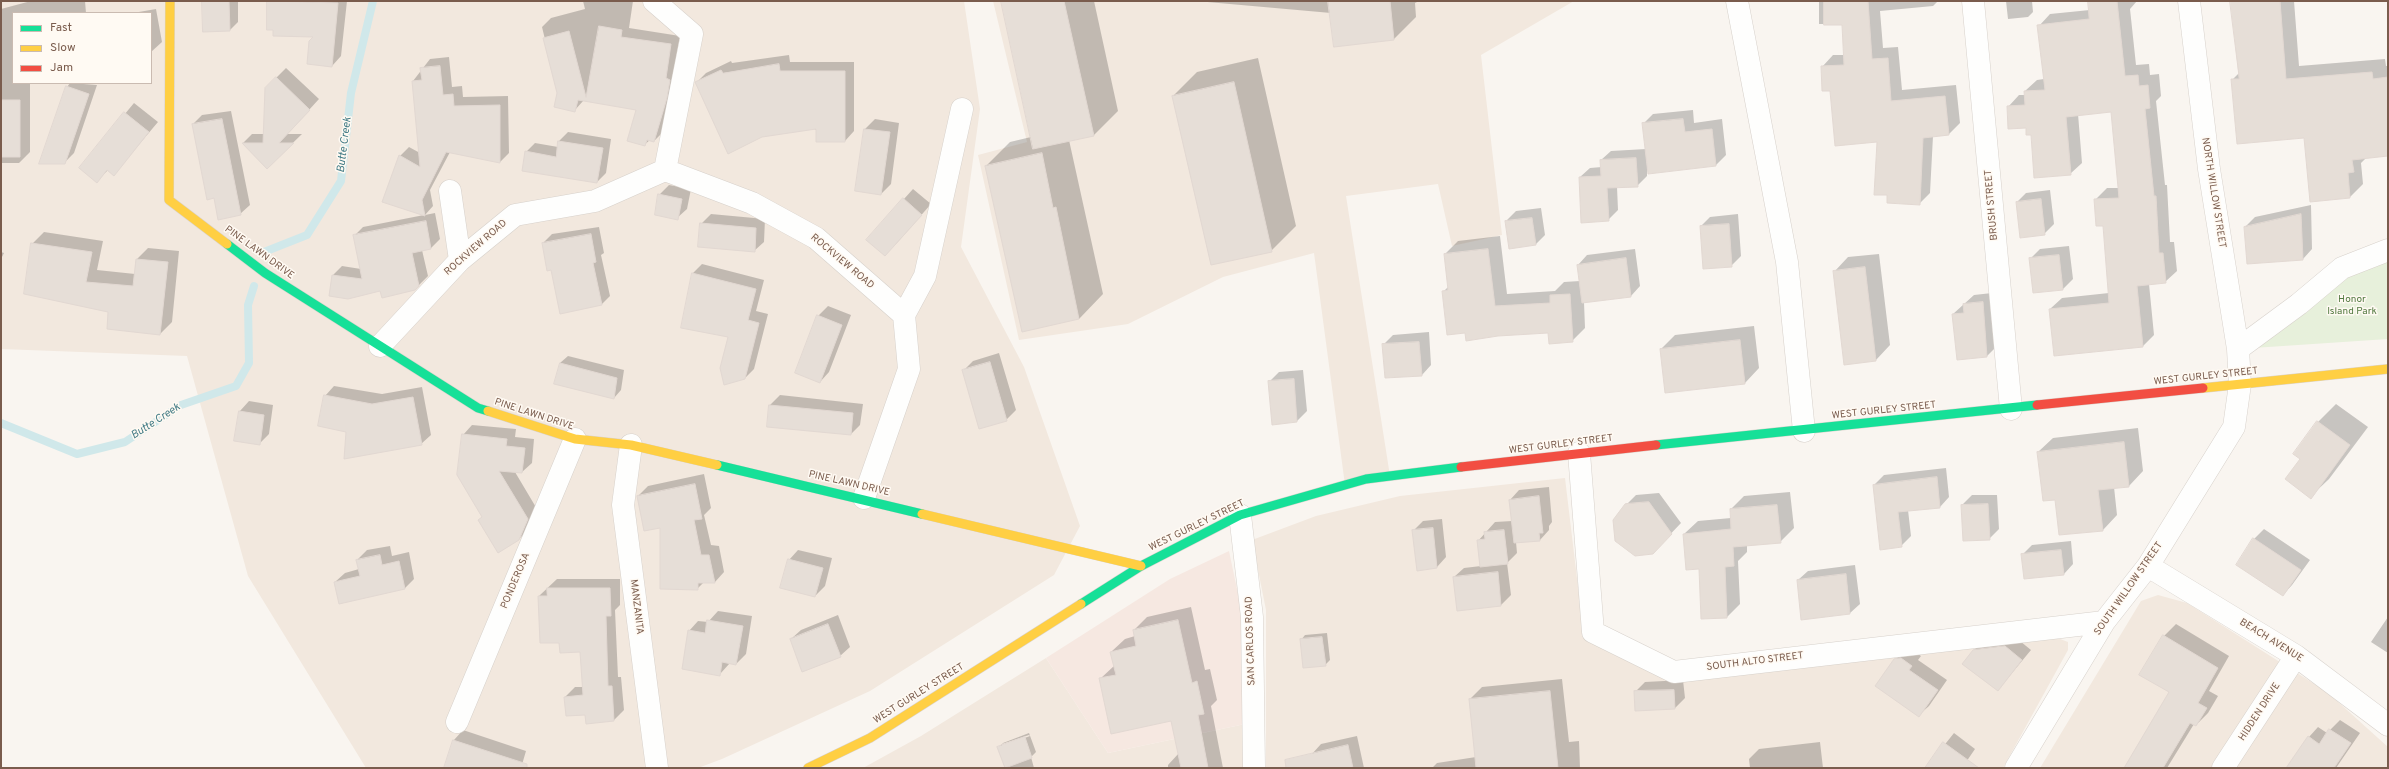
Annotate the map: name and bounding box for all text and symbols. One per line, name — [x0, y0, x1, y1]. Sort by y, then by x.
legend — [12, 12, 152, 84]
text: Fast — [50, 20, 72, 36]
text: Slow — [50, 40, 76, 56]
text: Jam — [50, 60, 73, 76]
water label: Butte Creek — [335, 116, 355, 174]
street label: NORTH WILLOW STREET — [2198, 137, 2228, 249]
street label: BRUSH STREET — [1983, 169, 2001, 241]
street label: ROCKVIEW ROAD — [442, 217, 510, 279]
street label: PINE LAWN DRIVE — [222, 224, 296, 282]
street label: ROCKVIEW ROAD — [808, 232, 876, 292]
park label: Honor Island Park — [2327, 294, 2377, 318]
street label: WEST GURLEY STREET — [2153, 366, 2259, 388]
street label: PINE LAWN DRIVE — [493, 396, 575, 434]
street label: WEST GURLEY STREET — [1831, 400, 1937, 422]
water label: Butte Creek — [129, 401, 183, 443]
street label: WEST GURLEY STREET — [1508, 433, 1614, 457]
street label: PINE LAWN DRIVE — [807, 469, 891, 499]
street label: WEST GURLEY STREET — [1147, 498, 1247, 554]
street label: SOUTH WILLOW STREET — [2092, 540, 2166, 638]
street label: PONDEROSA — [499, 551, 533, 611]
street label: MANZANITA — [627, 579, 645, 635]
street label: SAN CARLOS ROAD — [1243, 596, 1259, 686]
street label: BEACH AVENUE — [2237, 617, 2305, 665]
street label: SOUTH ALTO STREET — [1706, 650, 1804, 674]
street label: WEST GURLEY STREET — [871, 661, 967, 727]
street label: HIDDEN DRIVE — [2237, 681, 2283, 743]

